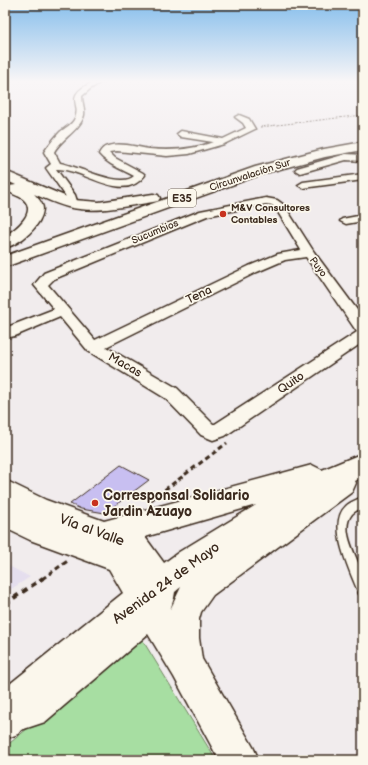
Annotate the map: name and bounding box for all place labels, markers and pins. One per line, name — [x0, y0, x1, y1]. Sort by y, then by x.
place label: M&V Consultores Contables — [231, 202, 310, 226]
marker: M&V Consultores Contables — [218, 209, 228, 219]
place label: Corresponsal Solidario Jardin Azuayo — [103, 487, 249, 520]
marker: Corresponsal Solidario Jardin Azuayo — [90, 498, 100, 508]

